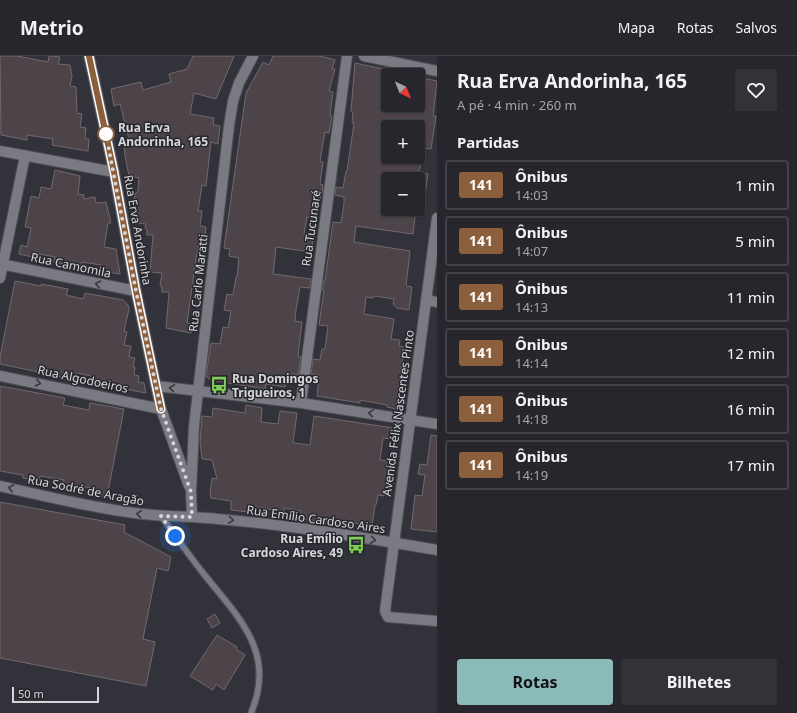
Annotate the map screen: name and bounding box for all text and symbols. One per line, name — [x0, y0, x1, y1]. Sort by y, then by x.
text: Metrio — [20, 15, 84, 41]
text: Mapa — [618, 18, 655, 37]
text: Rotas — [677, 18, 714, 37]
text: Salvos — [736, 18, 777, 37]
north arrow — [381, 68, 425, 112]
map controls — [381, 68, 425, 216]
text: Rua Erva Andorinha, 165 — [457, 68, 687, 94]
button: heart — [735, 69, 777, 111]
text: A pé · 4 min · 260 m — [457, 96, 577, 114]
place label: Rua Erva Andorinha, 165 — [118, 119, 208, 150]
button: + — [381, 120, 425, 164]
marker: Rua Erva Andorinha, 165 — [97, 125, 115, 143]
text: Partidas — [457, 132, 519, 152]
text: Ônibus — [515, 166, 568, 186]
button: − — [381, 172, 425, 216]
street label: Rua Erva Andorinha — [120, 174, 156, 286]
text: 141 — [469, 175, 493, 194]
text: 1 min — [735, 175, 775, 195]
text: 14:03 — [515, 186, 548, 204]
street label: Rua Tucunaré — [297, 188, 325, 267]
text: Ônibus — [515, 222, 568, 242]
text: 141 — [469, 231, 493, 250]
text: 5 min — [735, 231, 775, 251]
street label: Rua Carlo Maratti — [184, 233, 212, 333]
text: 14:07 — [515, 242, 548, 260]
street label: Rua Camomila — [29, 248, 113, 282]
text: Ônibus — [515, 278, 568, 298]
one-way arrow — [94, 280, 101, 288]
text: 141 — [469, 287, 493, 306]
text: 11 min — [727, 287, 775, 307]
text: 14:13 — [515, 298, 548, 316]
street label: Avenida Félix Nascentes Pinto — [378, 329, 418, 497]
text: Ônibus — [515, 334, 568, 354]
text: 141 — [469, 343, 493, 362]
text: 12 min — [727, 343, 775, 363]
text: 14:14 — [515, 354, 548, 372]
street label: Rua Algodoeiros — [36, 361, 130, 397]
place label: Rua Domingos Trigueiros, 1 — [232, 370, 318, 401]
bus stop icon: Rua Domingos Trigueiros, 1 — [209, 375, 229, 395]
one-way arrow — [35, 379, 41, 387]
one-way arrow — [169, 384, 176, 393]
text: Ônibus — [515, 390, 568, 410]
text: 141 — [469, 399, 493, 418]
text: 16 min — [727, 399, 775, 419]
one-way arrow — [368, 409, 374, 418]
text: 14:18 — [515, 410, 548, 428]
text: Ônibus — [515, 446, 568, 466]
text: 141 — [469, 455, 493, 474]
text: 17 min — [727, 455, 775, 475]
text: 14:19 — [515, 466, 548, 484]
street label: Rua Sodré de Aragão — [26, 470, 146, 510]
one-way arrow — [8, 485, 15, 493]
street label: Rua Emílio Cardoso Aires — [245, 501, 387, 537]
one-way arrow — [136, 510, 142, 519]
one-way arrow — [227, 516, 234, 525]
your location — [165, 526, 185, 546]
place label: Rua Emílio Cardoso Aires, 49 — [241, 530, 343, 561]
bus stop icon: Rua Emílio Cardoso Aires, 49 — [346, 535, 366, 555]
one-way arrow — [370, 535, 376, 544]
button: Rotas — [457, 659, 613, 705]
button: Bilhetes — [621, 659, 777, 705]
scale bar — [12, 685, 99, 704]
text: 50 m — [18, 686, 44, 701]

